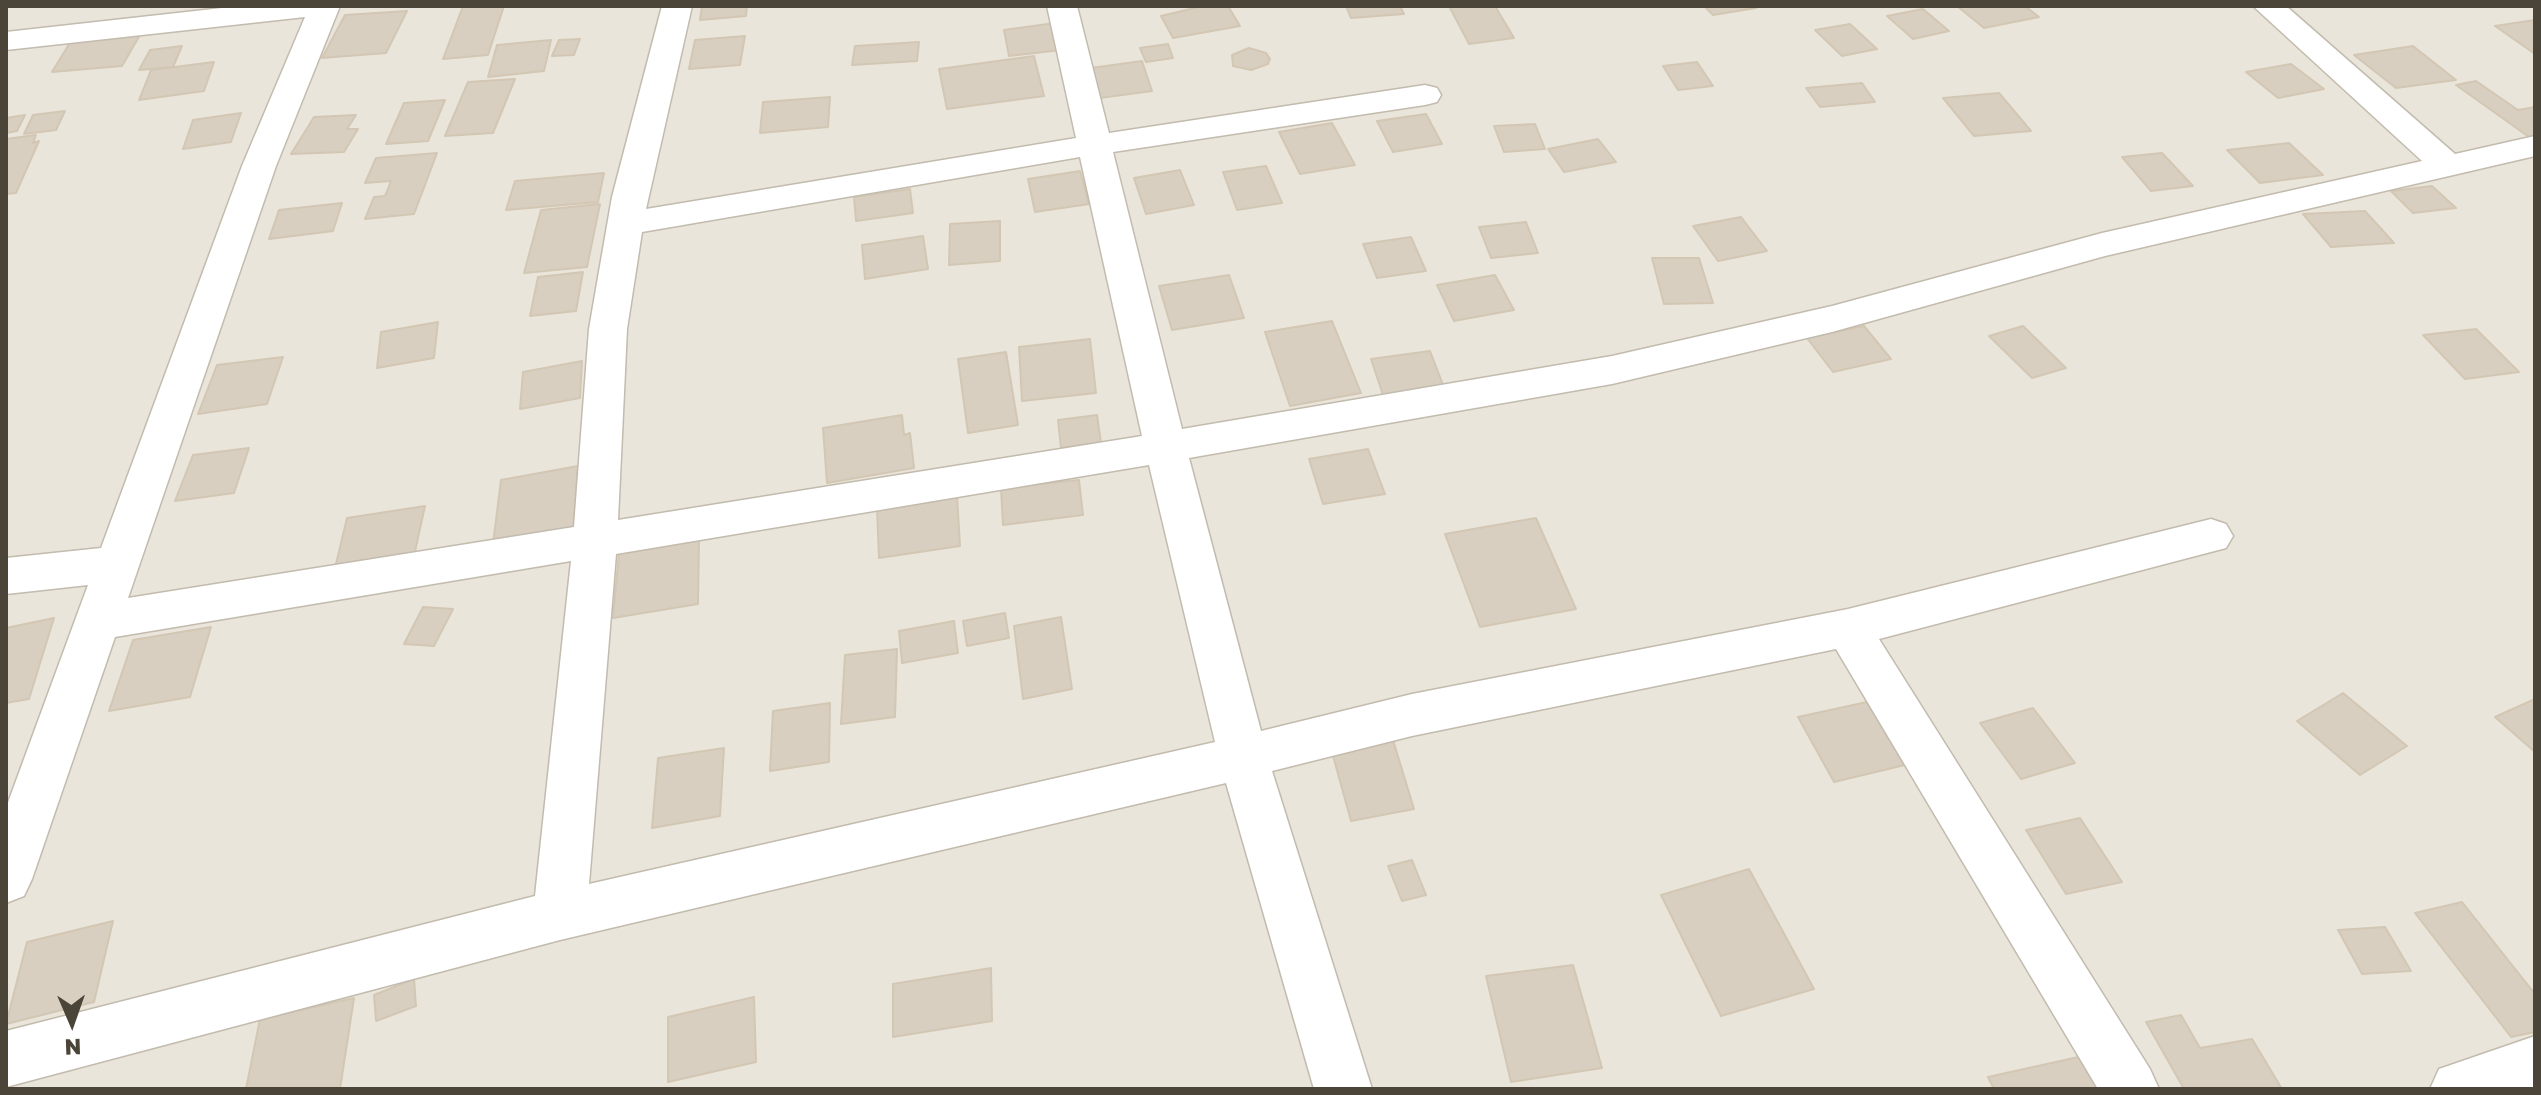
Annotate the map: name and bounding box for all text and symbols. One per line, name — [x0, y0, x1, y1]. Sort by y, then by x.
north arrow — [32, 983, 112, 1063]
text: N — [64, 1034, 82, 1061]

